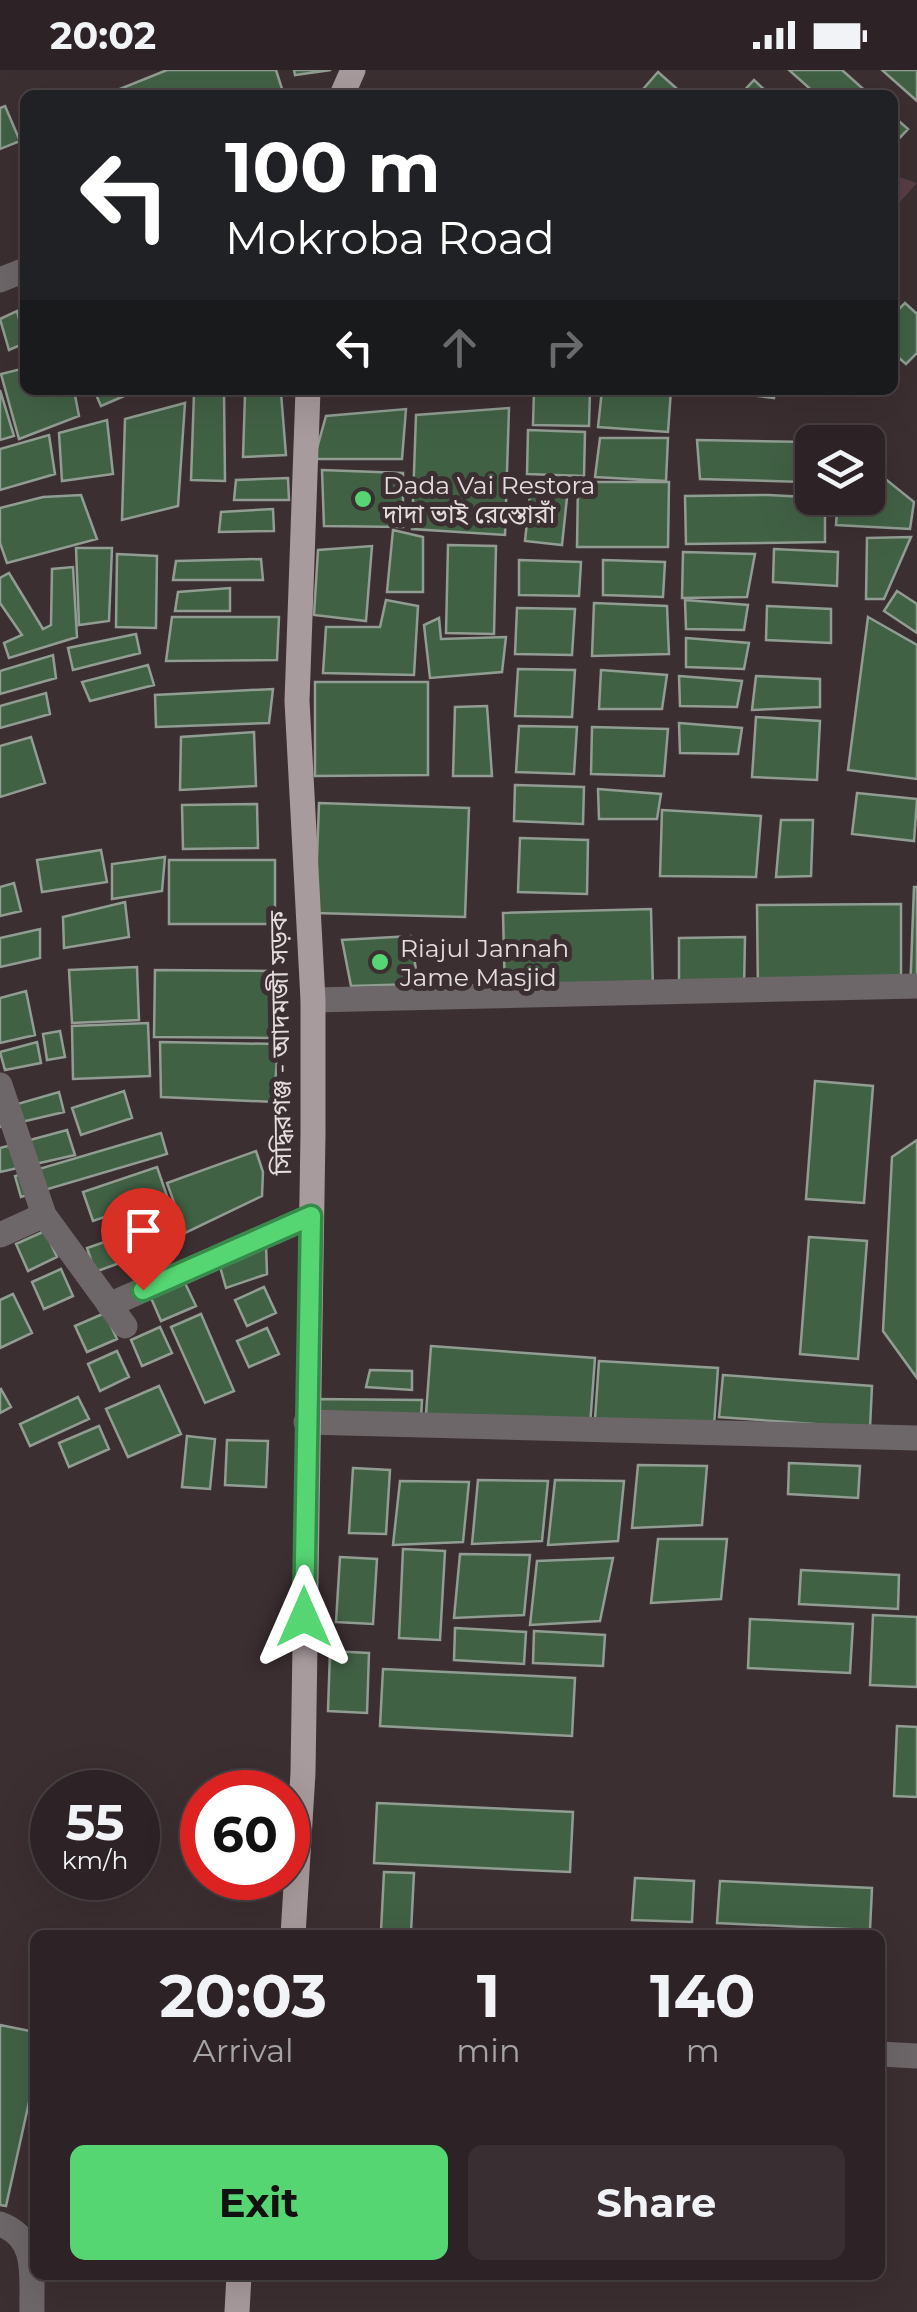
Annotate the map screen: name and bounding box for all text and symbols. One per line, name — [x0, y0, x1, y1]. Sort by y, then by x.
text: 20:02 — [50, 12, 156, 59]
text: 100 m — [225, 124, 441, 210]
icon: left — [60, 130, 190, 260]
text: Mokroba Road — [225, 210, 555, 265]
icon: left — [327, 320, 382, 375]
icon: ahead — [432, 320, 487, 375]
icon: right — [537, 320, 592, 375]
map controls — [795, 425, 885, 515]
button: layers — [795, 425, 885, 515]
place label: Dada Vai Restora দাদা ভাই রেস্তোরাঁ — [382, 470, 595, 529]
marker: Dada Vai Restora দাদা ভাই রেস্তোরাঁ — [352, 488, 374, 510]
street label: সিদ্ধিরগঞ্জ - আদমজী সড়ক — [263, 910, 297, 1176]
place label: Riajul Jannah Jame Masjid — [399, 933, 569, 992]
marker: Riajul Jannah Jame Masjid — [369, 951, 391, 973]
pin — [101, 1188, 186, 1291]
icon: arrive — [116, 1203, 171, 1258]
position arrow — [252, 1565, 356, 1669]
speed limit sign: 60 — [180, 1770, 310, 1900]
text: 55 — [65, 1792, 125, 1853]
text: km/h — [62, 1845, 128, 1875]
text: 20:03 — [159, 1959, 327, 2032]
text: 1 — [477, 1959, 500, 2032]
text: 140 — [650, 1959, 756, 2032]
text: Arrival — [193, 2031, 294, 2070]
text: min — [456, 2031, 521, 2070]
text: m — [686, 2031, 720, 2070]
button: Exit — [70, 2145, 448, 2260]
button: Share — [468, 2145, 845, 2260]

